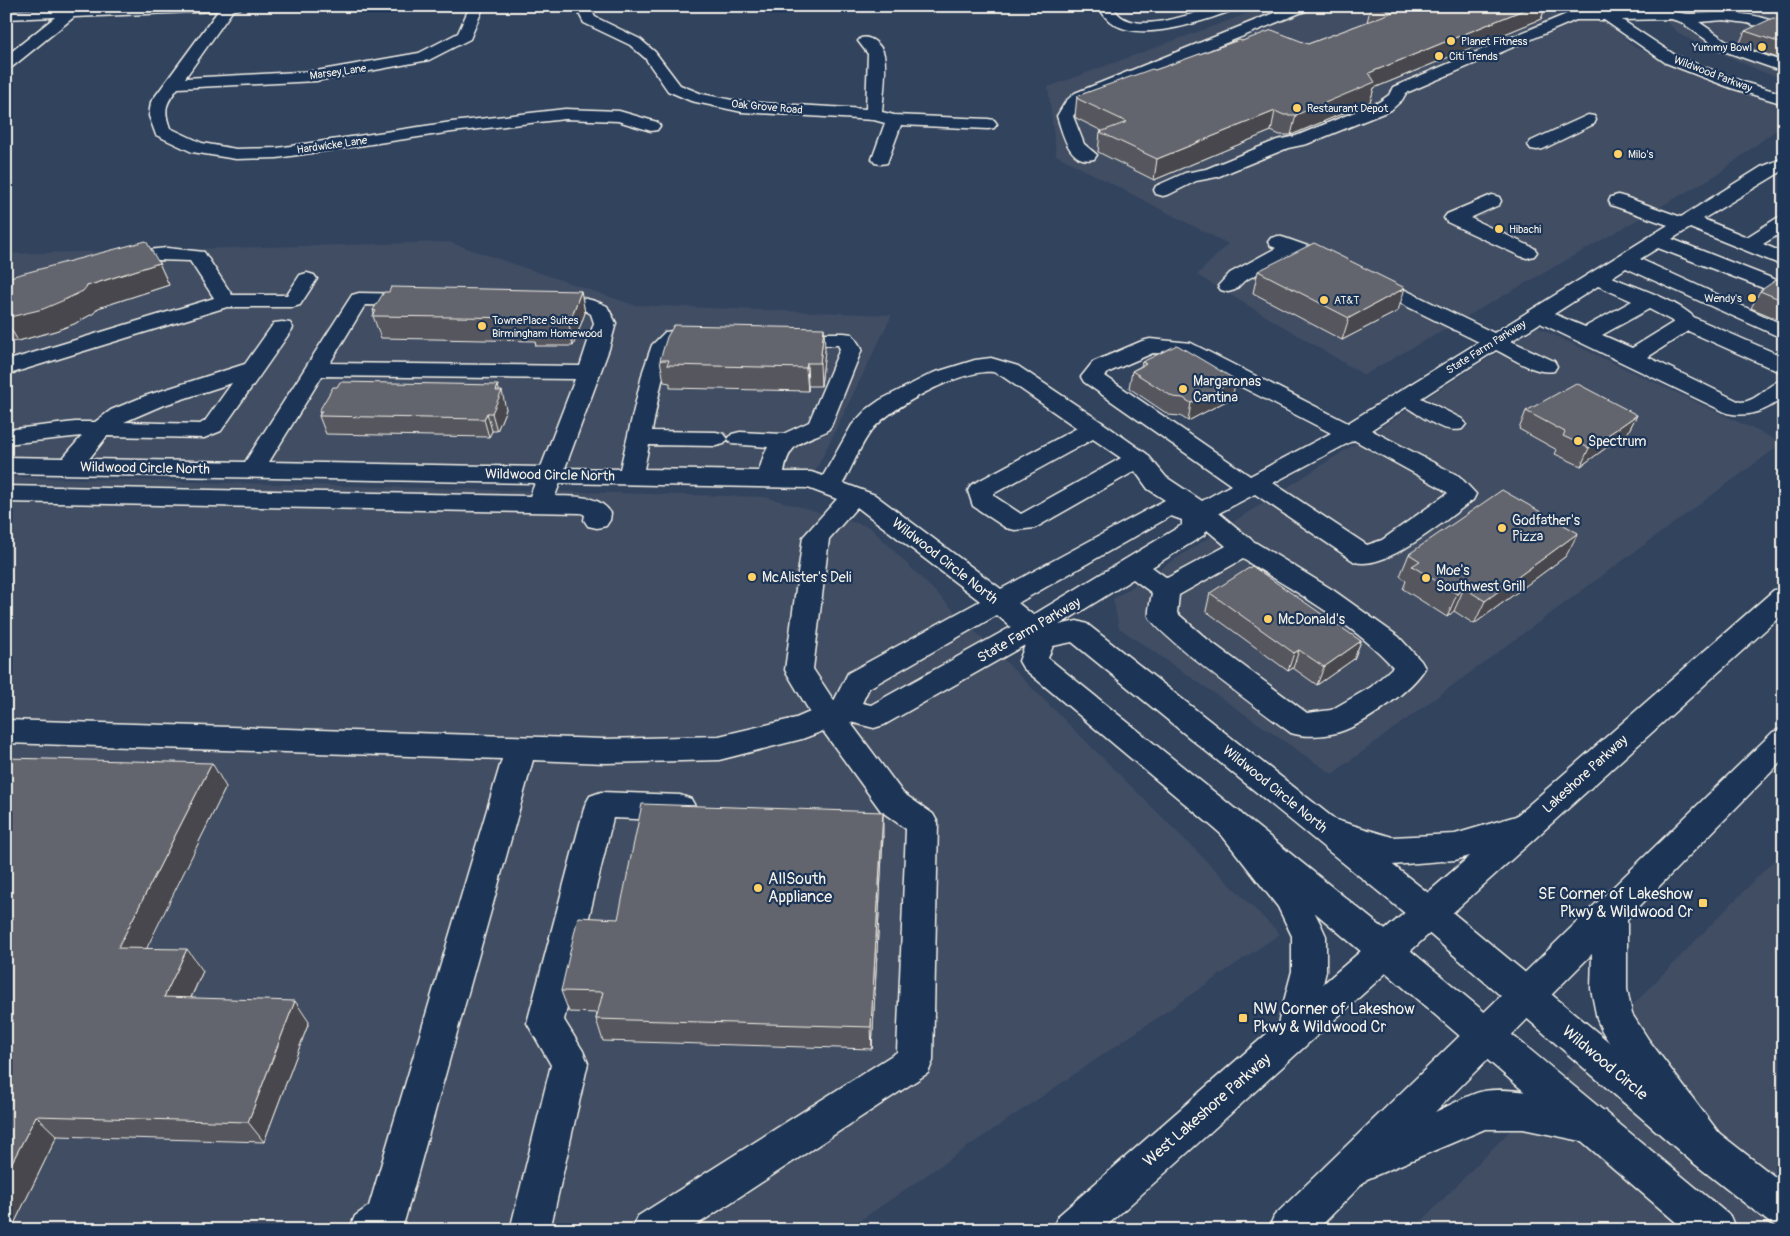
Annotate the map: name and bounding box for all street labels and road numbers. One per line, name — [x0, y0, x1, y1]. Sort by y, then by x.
street label: Wildwood Parkway — [1672, 53, 1754, 95]
street label: Marsey Lane — [309, 62, 368, 82]
street label: Oak Grove Road — [731, 97, 803, 117]
street label: Hardwicke Lane — [296, 134, 369, 156]
street label: State Farm Parkway — [1444, 317, 1529, 377]
street label: Wildwood Circle North — [80, 458, 210, 478]
street label: Wildwood Circle North — [485, 465, 615, 485]
street label: Wildwood Circle North — [889, 514, 1001, 608]
street label: State Farm Parkway — [974, 594, 1084, 666]
street label: Lakeshore Parkway — [1539, 731, 1631, 817]
street label: Wildwood Circle North — [1219, 742, 1331, 836]
street label: Wildwood Circle — [1558, 1021, 1652, 1105]
street label: West Lakeshore Parkway — [1139, 1049, 1275, 1171]

